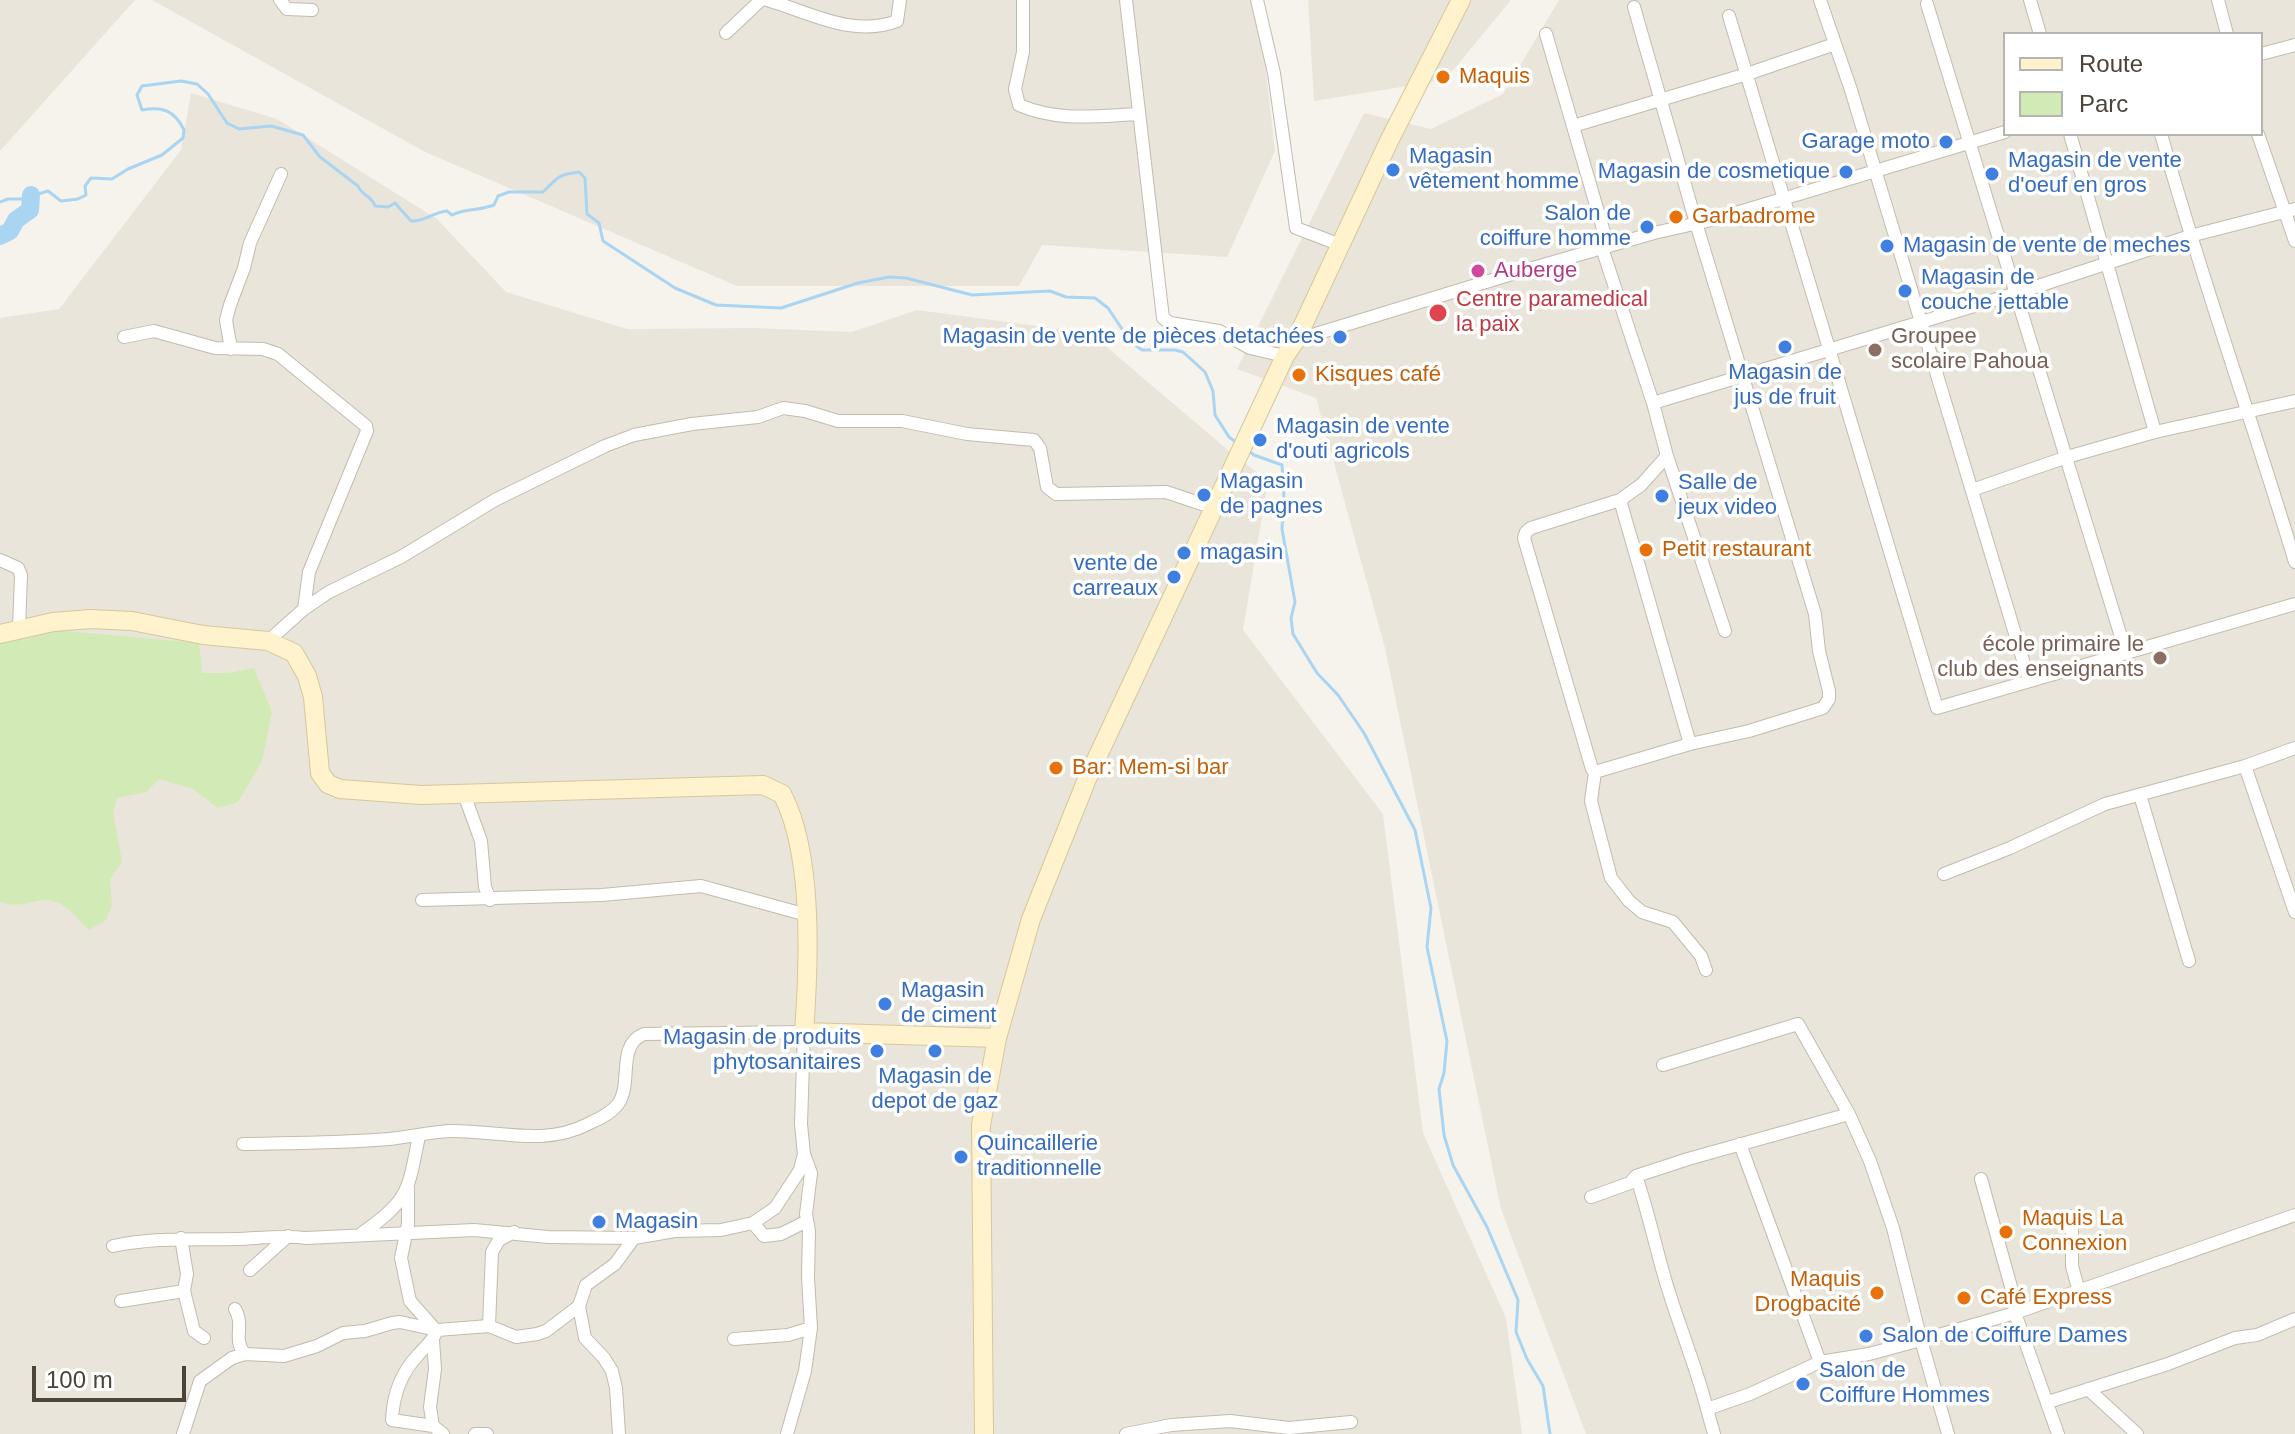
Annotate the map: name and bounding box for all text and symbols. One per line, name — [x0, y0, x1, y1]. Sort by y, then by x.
legend — [2003, 32, 2263, 136]
text: Route — [2079, 50, 2143, 77]
place label: Maquis — [1459, 64, 1530, 90]
marker: Maquis — [1434, 68, 1452, 86]
text: Parc — [2079, 90, 2128, 117]
place label: Garage moto — [1802, 129, 1930, 155]
marker: Garage moto — [1937, 133, 1955, 151]
place label: Magasin vêtement homme — [1409, 144, 1579, 196]
place label: Magasin de vente d'oeuf en gros — [2008, 148, 2182, 200]
place label: Magasin de cosmetique — [1598, 159, 1830, 185]
marker: Magasin vêtement homme — [1384, 161, 1402, 179]
marker: Magasin de cosmetique — [1837, 163, 1855, 181]
marker: Magasin de vente d'oeuf en gros — [1983, 165, 2001, 183]
place label: Salon de coiffure homme — [1480, 201, 1631, 252]
place label: Garbadrome — [1692, 204, 1816, 230]
marker: Garbadrome — [1667, 208, 1685, 226]
marker: Salon de coiffure homme — [1638, 218, 1656, 236]
place label: Magasin de vente de meches — [1903, 233, 2190, 259]
marker: Magasin de vente de meches — [1878, 237, 1896, 255]
place label: Auberge — [1494, 258, 1577, 284]
marker: Auberge — [1469, 262, 1487, 280]
place label: Magasin de couche jettable — [1921, 265, 2069, 316]
marker: Magasin de couche jettable — [1896, 282, 1914, 300]
place label: Centre paramedical la paix — [1456, 287, 1648, 338]
marker: Centre paramedical la paix — [1427, 302, 1449, 324]
place label: Magasin de vente de pièces detachées — [942, 324, 1324, 350]
place label: Groupee scolaire Pahoua — [1891, 324, 2049, 376]
marker: Magasin de vente de pièces detachées — [1331, 328, 1349, 346]
marker: Magasin de jus de fruit — [1776, 338, 1794, 356]
marker: Groupee scolaire Pahoua — [1866, 341, 1884, 359]
place label: Magasin de jus de fruit — [1728, 360, 1842, 412]
place label: Kisques café — [1315, 362, 1441, 388]
marker: Kisques café — [1290, 366, 1308, 384]
place label: Magasin de vente d'outi agricols — [1276, 414, 1450, 466]
marker: Magasin de vente d'outi agricols — [1251, 431, 1269, 449]
place label: Magasin de pagnes — [1220, 469, 1323, 520]
place label: Salle de jeux video — [1678, 470, 1777, 522]
marker: Magasin de pagnes — [1195, 486, 1213, 504]
marker: Salle de jeux video — [1653, 487, 1671, 505]
place label: Petit restaurant — [1662, 537, 1811, 563]
place label: magasin — [1200, 540, 1283, 566]
marker: Petit restaurant — [1637, 541, 1655, 559]
marker: magasin — [1175, 544, 1193, 562]
place label: vente de carreaux — [1072, 551, 1158, 602]
marker: vente de carreaux — [1165, 568, 1183, 586]
place label: école primaire le club des enseignants — [1937, 632, 2144, 684]
marker: école primaire le club des enseignants — [2151, 649, 2169, 667]
place label: Bar: Mem-si bar — [1072, 755, 1228, 781]
marker: Bar: Mem-si bar — [1047, 759, 1065, 777]
place label: Magasin de ciment — [901, 978, 996, 1030]
marker: Magasin de ciment — [876, 995, 894, 1013]
place label: Magasin de produits phytosanitaires — [663, 1025, 861, 1076]
marker: Magasin de produits phytosanitaires — [868, 1042, 886, 1060]
marker: Magasin de depot de gaz — [926, 1042, 944, 1060]
place label: Magasin de depot de gaz — [871, 1064, 999, 1116]
place label: Quincaillerie traditionnelle — [977, 1131, 1102, 1182]
marker: Quincaillerie traditionnelle — [952, 1148, 970, 1166]
place label: Maquis La Connexion — [2022, 1206, 2127, 1258]
place label: Magasin — [615, 1209, 698, 1235]
marker: Magasin — [590, 1213, 608, 1231]
marker: Maquis La Connexion — [1997, 1223, 2015, 1241]
place label: Maquis Drogbacité — [1755, 1267, 1861, 1318]
marker: Maquis Drogbacité — [1868, 1284, 1886, 1302]
place label: Café Express — [1980, 1285, 2112, 1311]
marker: Café Express — [1955, 1289, 1973, 1307]
place label: Salon de Coiffure Dames — [1882, 1323, 2127, 1349]
marker: Salon de Coiffure Dames — [1857, 1327, 1875, 1345]
scale bar — [36, 1350, 190, 1400]
place label: Salon de Coiffure Hommes — [1819, 1358, 1990, 1410]
text: 100 m — [46, 1366, 113, 1393]
marker: Salon de Coiffure Hommes — [1794, 1375, 1812, 1393]

